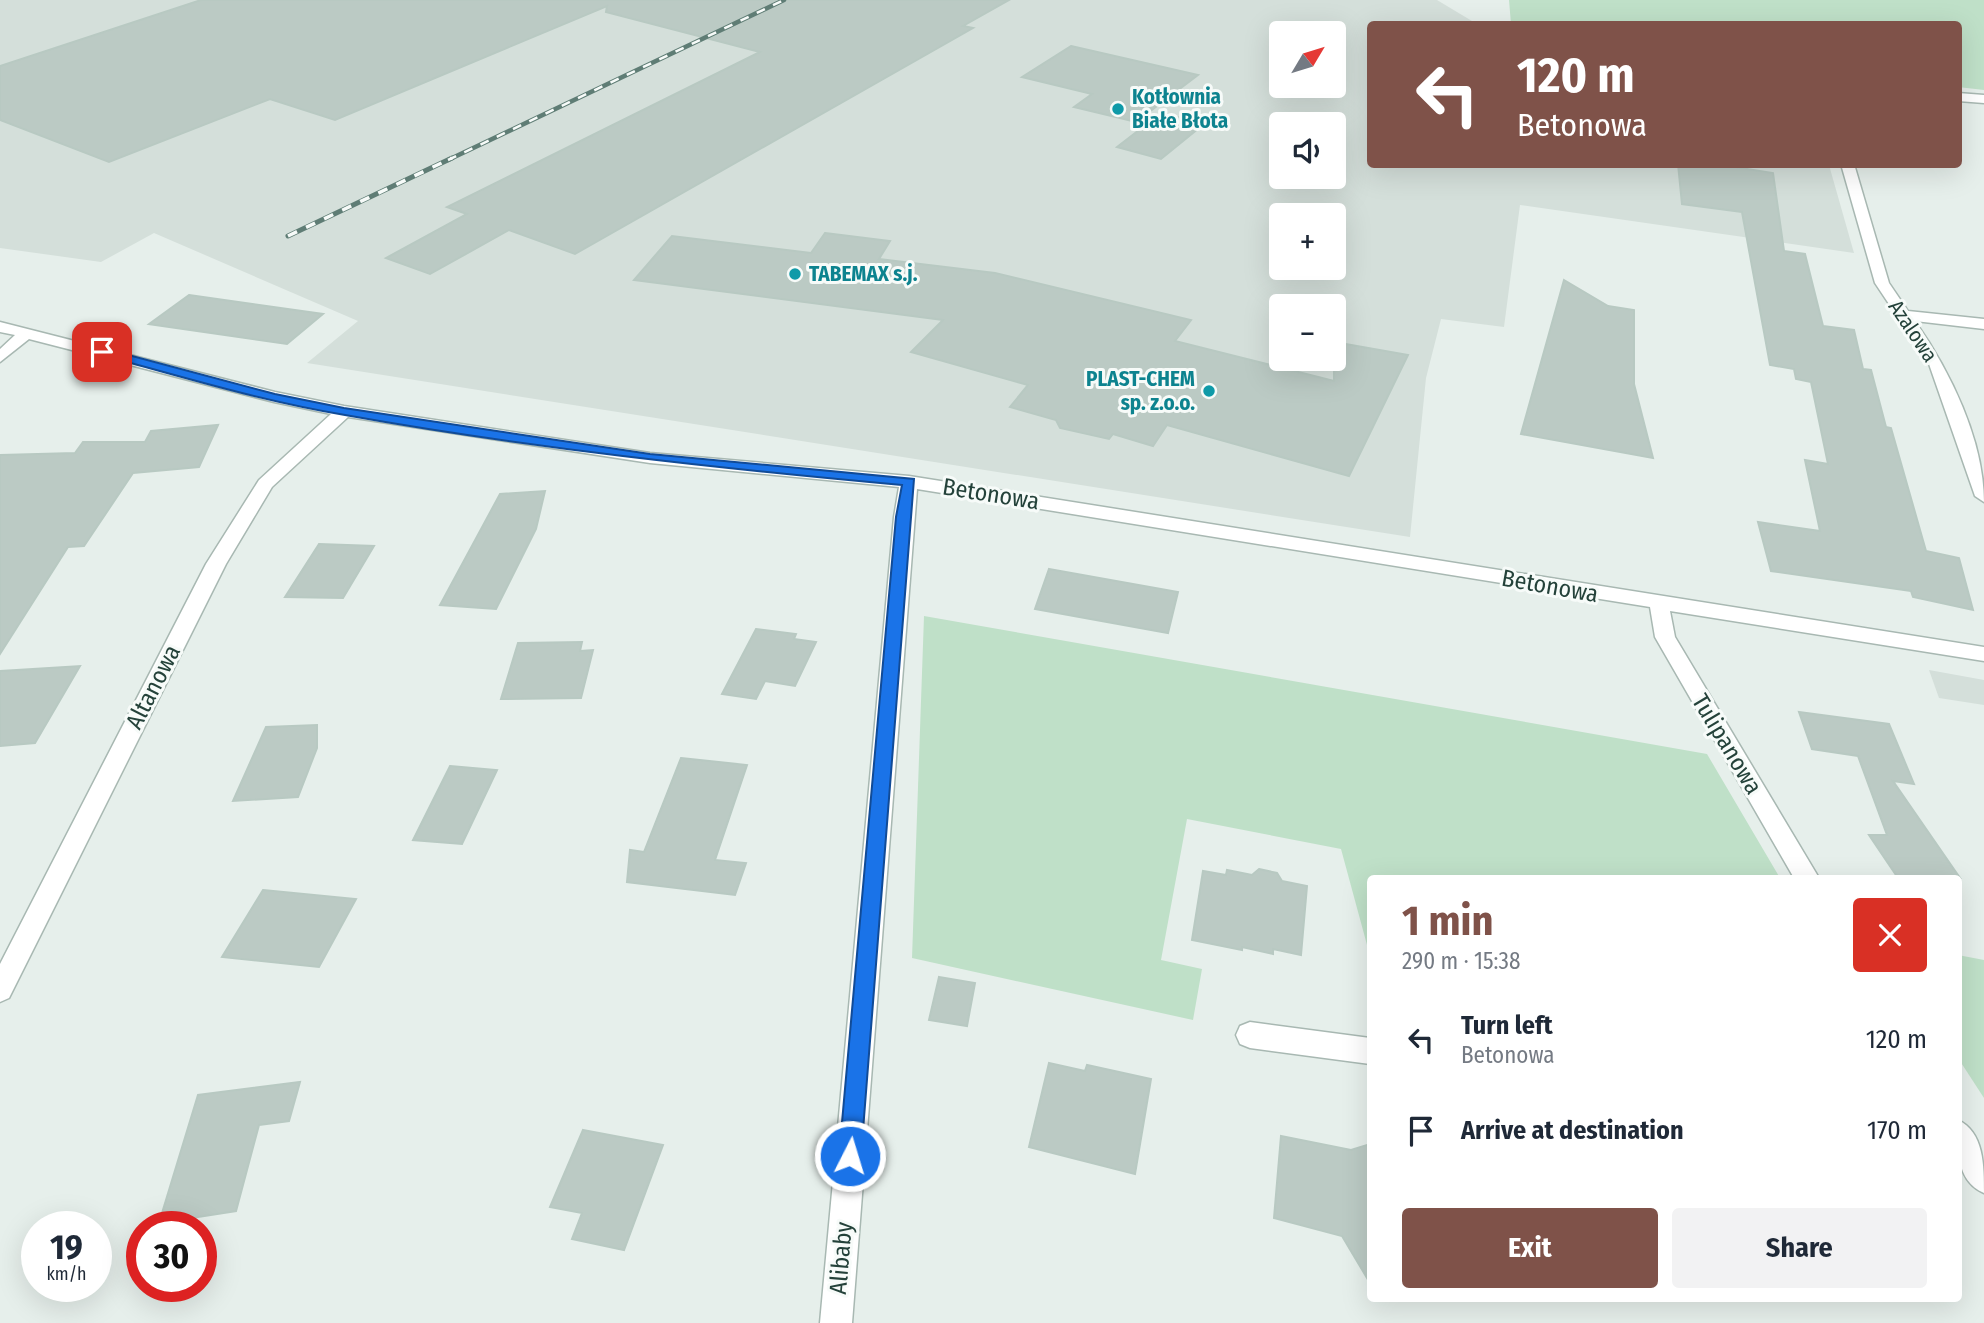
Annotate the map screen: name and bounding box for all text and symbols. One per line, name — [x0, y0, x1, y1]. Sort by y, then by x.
north arrow — [1269, 21, 1346, 98]
map controls — [1269, 21, 1346, 371]
text: 120 m — [1517, 46, 1635, 105]
icon: left — [1402, 49, 1493, 140]
place label: Kotłownia Białe Błota — [1132, 84, 1228, 134]
marker: Kotłownia Białe Błota — [1110, 101, 1126, 117]
text: Betonowa — [1517, 106, 1647, 144]
button: sound — [1269, 112, 1346, 189]
button: + — [1269, 203, 1346, 280]
place label: TABEMAX s.j. — [809, 261, 918, 287]
marker: TABEMAX s.j. — [787, 266, 803, 282]
button: − — [1269, 294, 1346, 371]
street label: Azalowa — [1883, 295, 1943, 367]
pin — [72, 322, 132, 382]
icon: arrive — [83, 333, 121, 371]
place label: PLAST-CHEM sp. z.o.o. — [1086, 366, 1195, 416]
marker: PLAST-CHEM sp. z.o.o. — [1201, 383, 1217, 399]
street label: Betonowa — [941, 473, 1041, 515]
street label: Betonowa — [1500, 564, 1600, 608]
street label: Altanowa — [120, 640, 186, 734]
street label: Tulipanowa — [1686, 689, 1768, 799]
text: 1 min — [1402, 896, 1493, 946]
button: close — [1853, 898, 1927, 972]
text: 290 m · 15:38 — [1402, 947, 1520, 975]
text: Turn left — [1461, 1010, 1553, 1041]
icon: left — [1402, 1021, 1440, 1059]
text: 120 m — [1866, 1024, 1927, 1055]
text: Betonowa — [1461, 1041, 1554, 1069]
icon: arrive — [1402, 1112, 1440, 1150]
text: Arrive at destination — [1461, 1115, 1684, 1146]
text: 170 m — [1867, 1115, 1927, 1146]
position arrow — [813, 1119, 887, 1193]
button: Exit — [1402, 1208, 1658, 1288]
button: Share — [1672, 1208, 1927, 1288]
speed limit sign: 30 — [126, 1211, 217, 1302]
street label: Alibaby — [824, 1220, 858, 1295]
text: 19 — [50, 1226, 83, 1268]
text: km/h — [46, 1263, 87, 1285]

